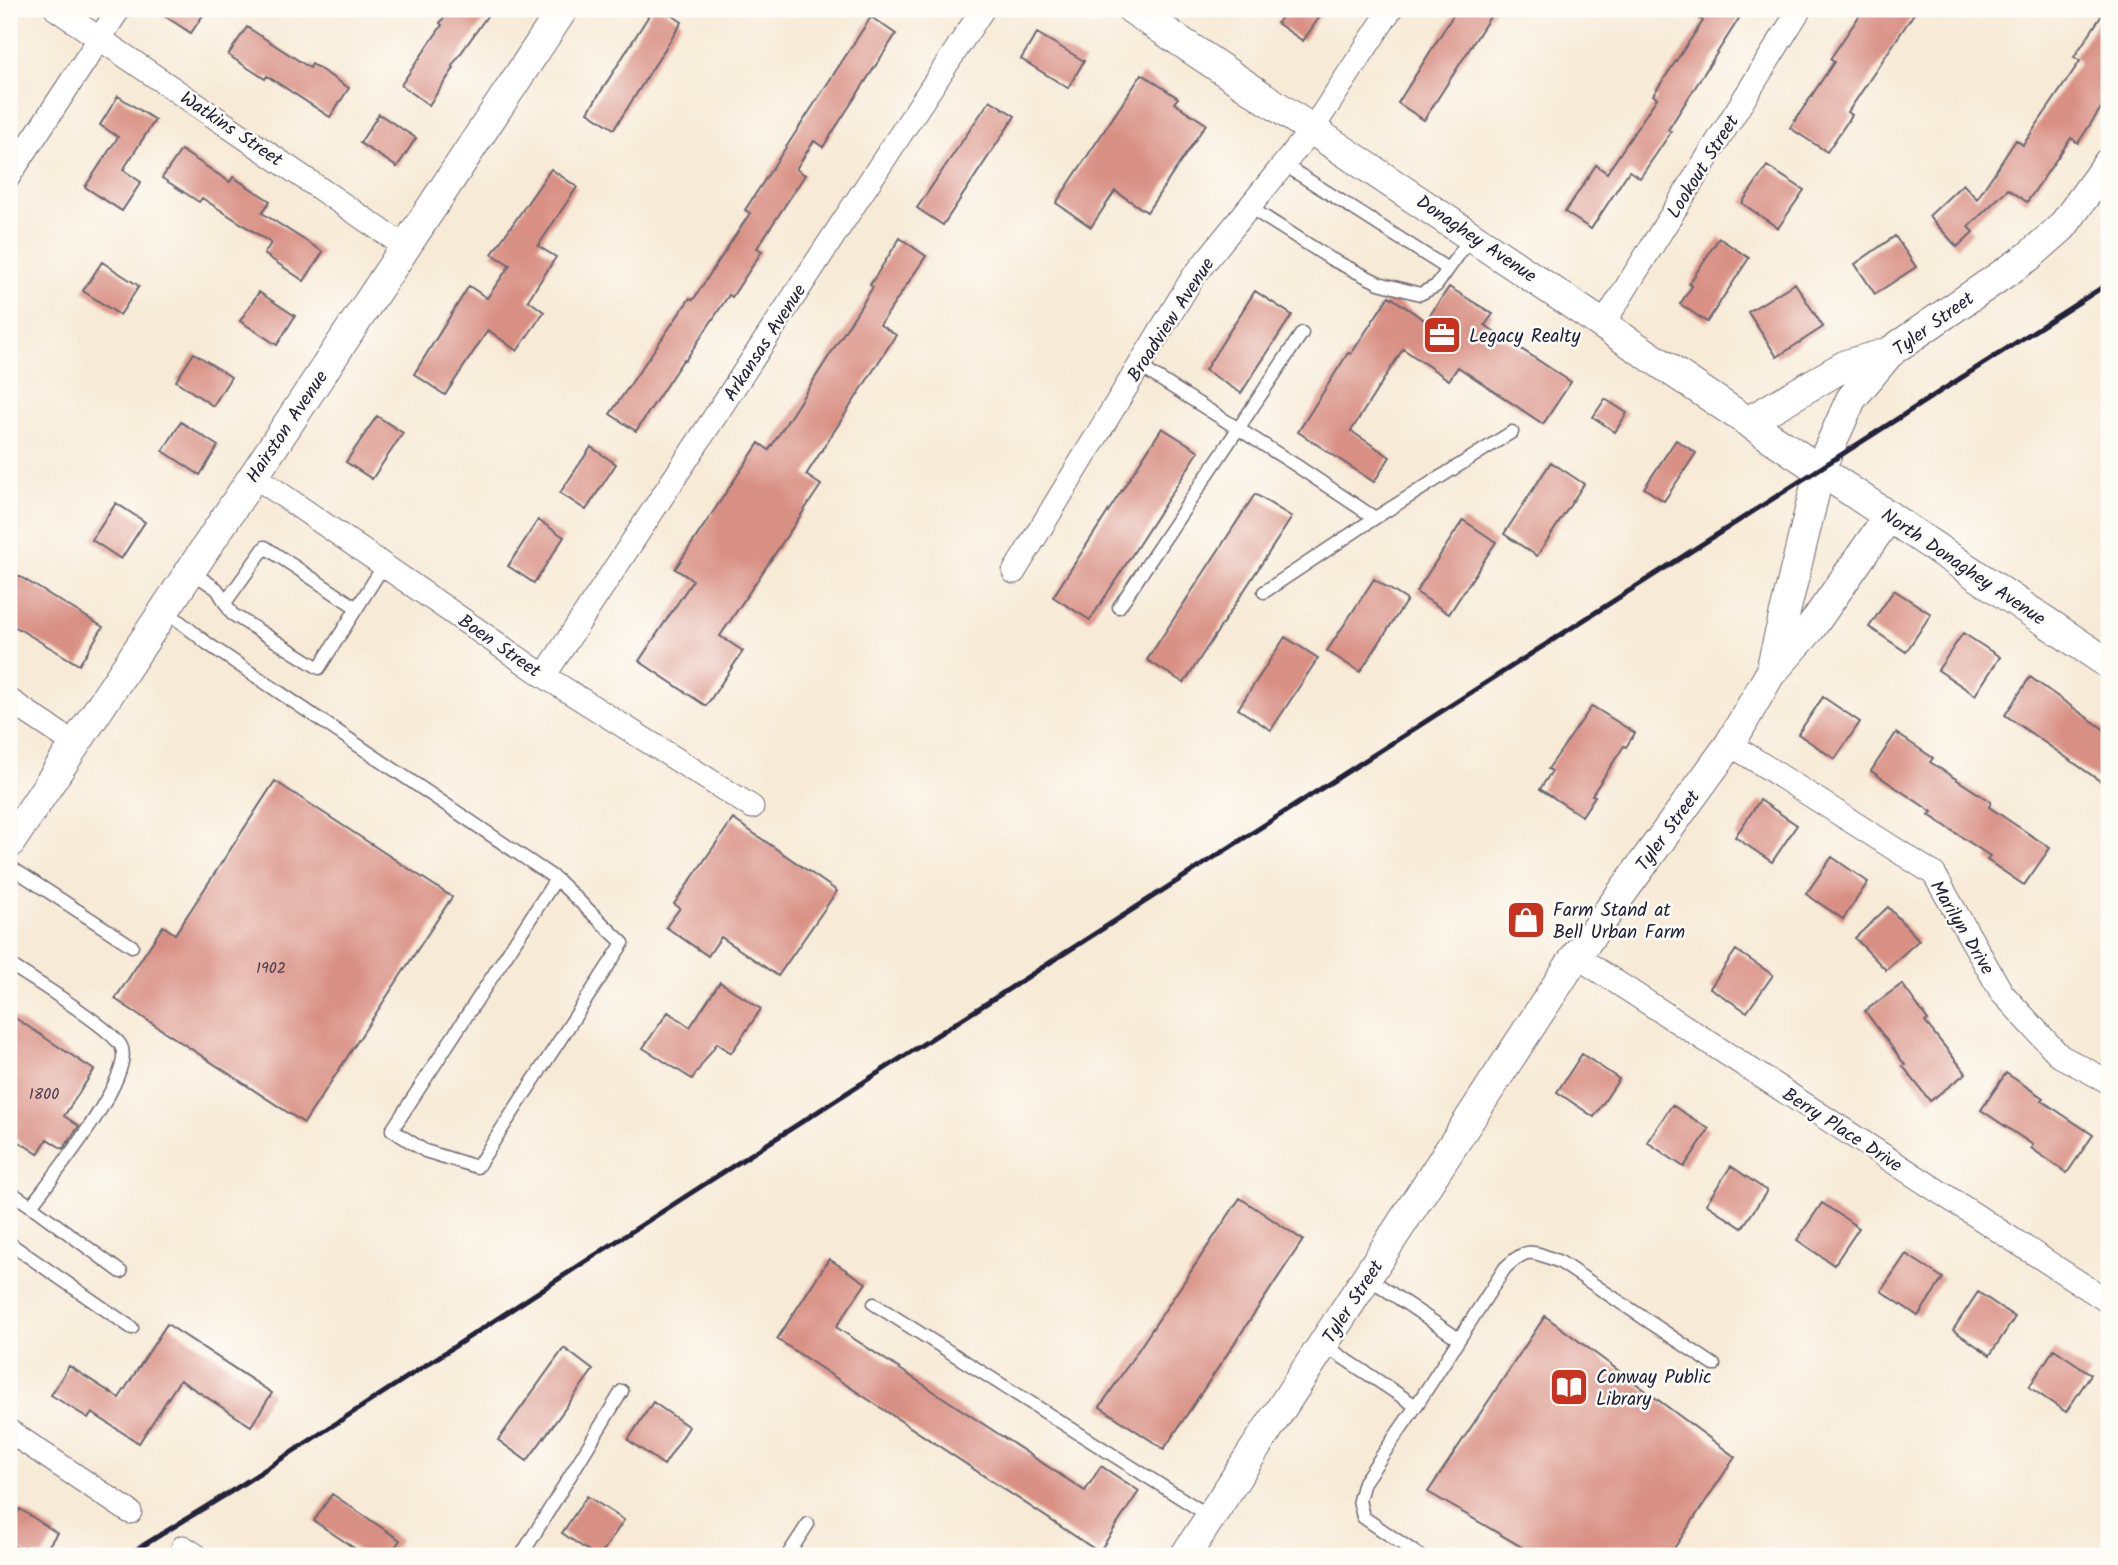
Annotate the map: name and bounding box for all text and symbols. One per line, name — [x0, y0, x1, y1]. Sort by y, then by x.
street label: Watkins Street — [173, 84, 289, 176]
street label: Lookout Street — [1660, 109, 1748, 225]
street label: Donaghey Avenue — [1409, 188, 1543, 292]
street label: Broadview Avenue — [1120, 252, 1223, 388]
street label: Arkansas Avenue — [716, 278, 815, 408]
street label: Tyler Street — [1887, 284, 1982, 364]
office icon: Legacy Realty — [1421, 314, 1463, 356]
place label: Legacy Realty — [1469, 322, 1581, 352]
street label: Hairston Avenue — [239, 364, 337, 489]
street label: North Donaghey Avenue — [1874, 501, 2052, 634]
street label: Boen Street — [451, 607, 547, 687]
street label: Tyler Street — [1629, 784, 1709, 878]
street label: Marilyn Drive — [1921, 875, 2002, 981]
place label: Farm Stand at Bell Urban Farm — [1553, 896, 1685, 948]
shop icon: Farm Stand at Bell Urban Farm — [1505, 899, 1547, 941]
house number: 1902 — [256, 956, 286, 981]
street label: Berry Place Drive — [1776, 1081, 1908, 1181]
house number: 1800 — [29, 1082, 59, 1107]
street label: Tyler Street — [1315, 1254, 1392, 1350]
place label: Conway Public Library — [1596, 1363, 1711, 1415]
library icon: Conway Public Library — [1548, 1366, 1590, 1408]

